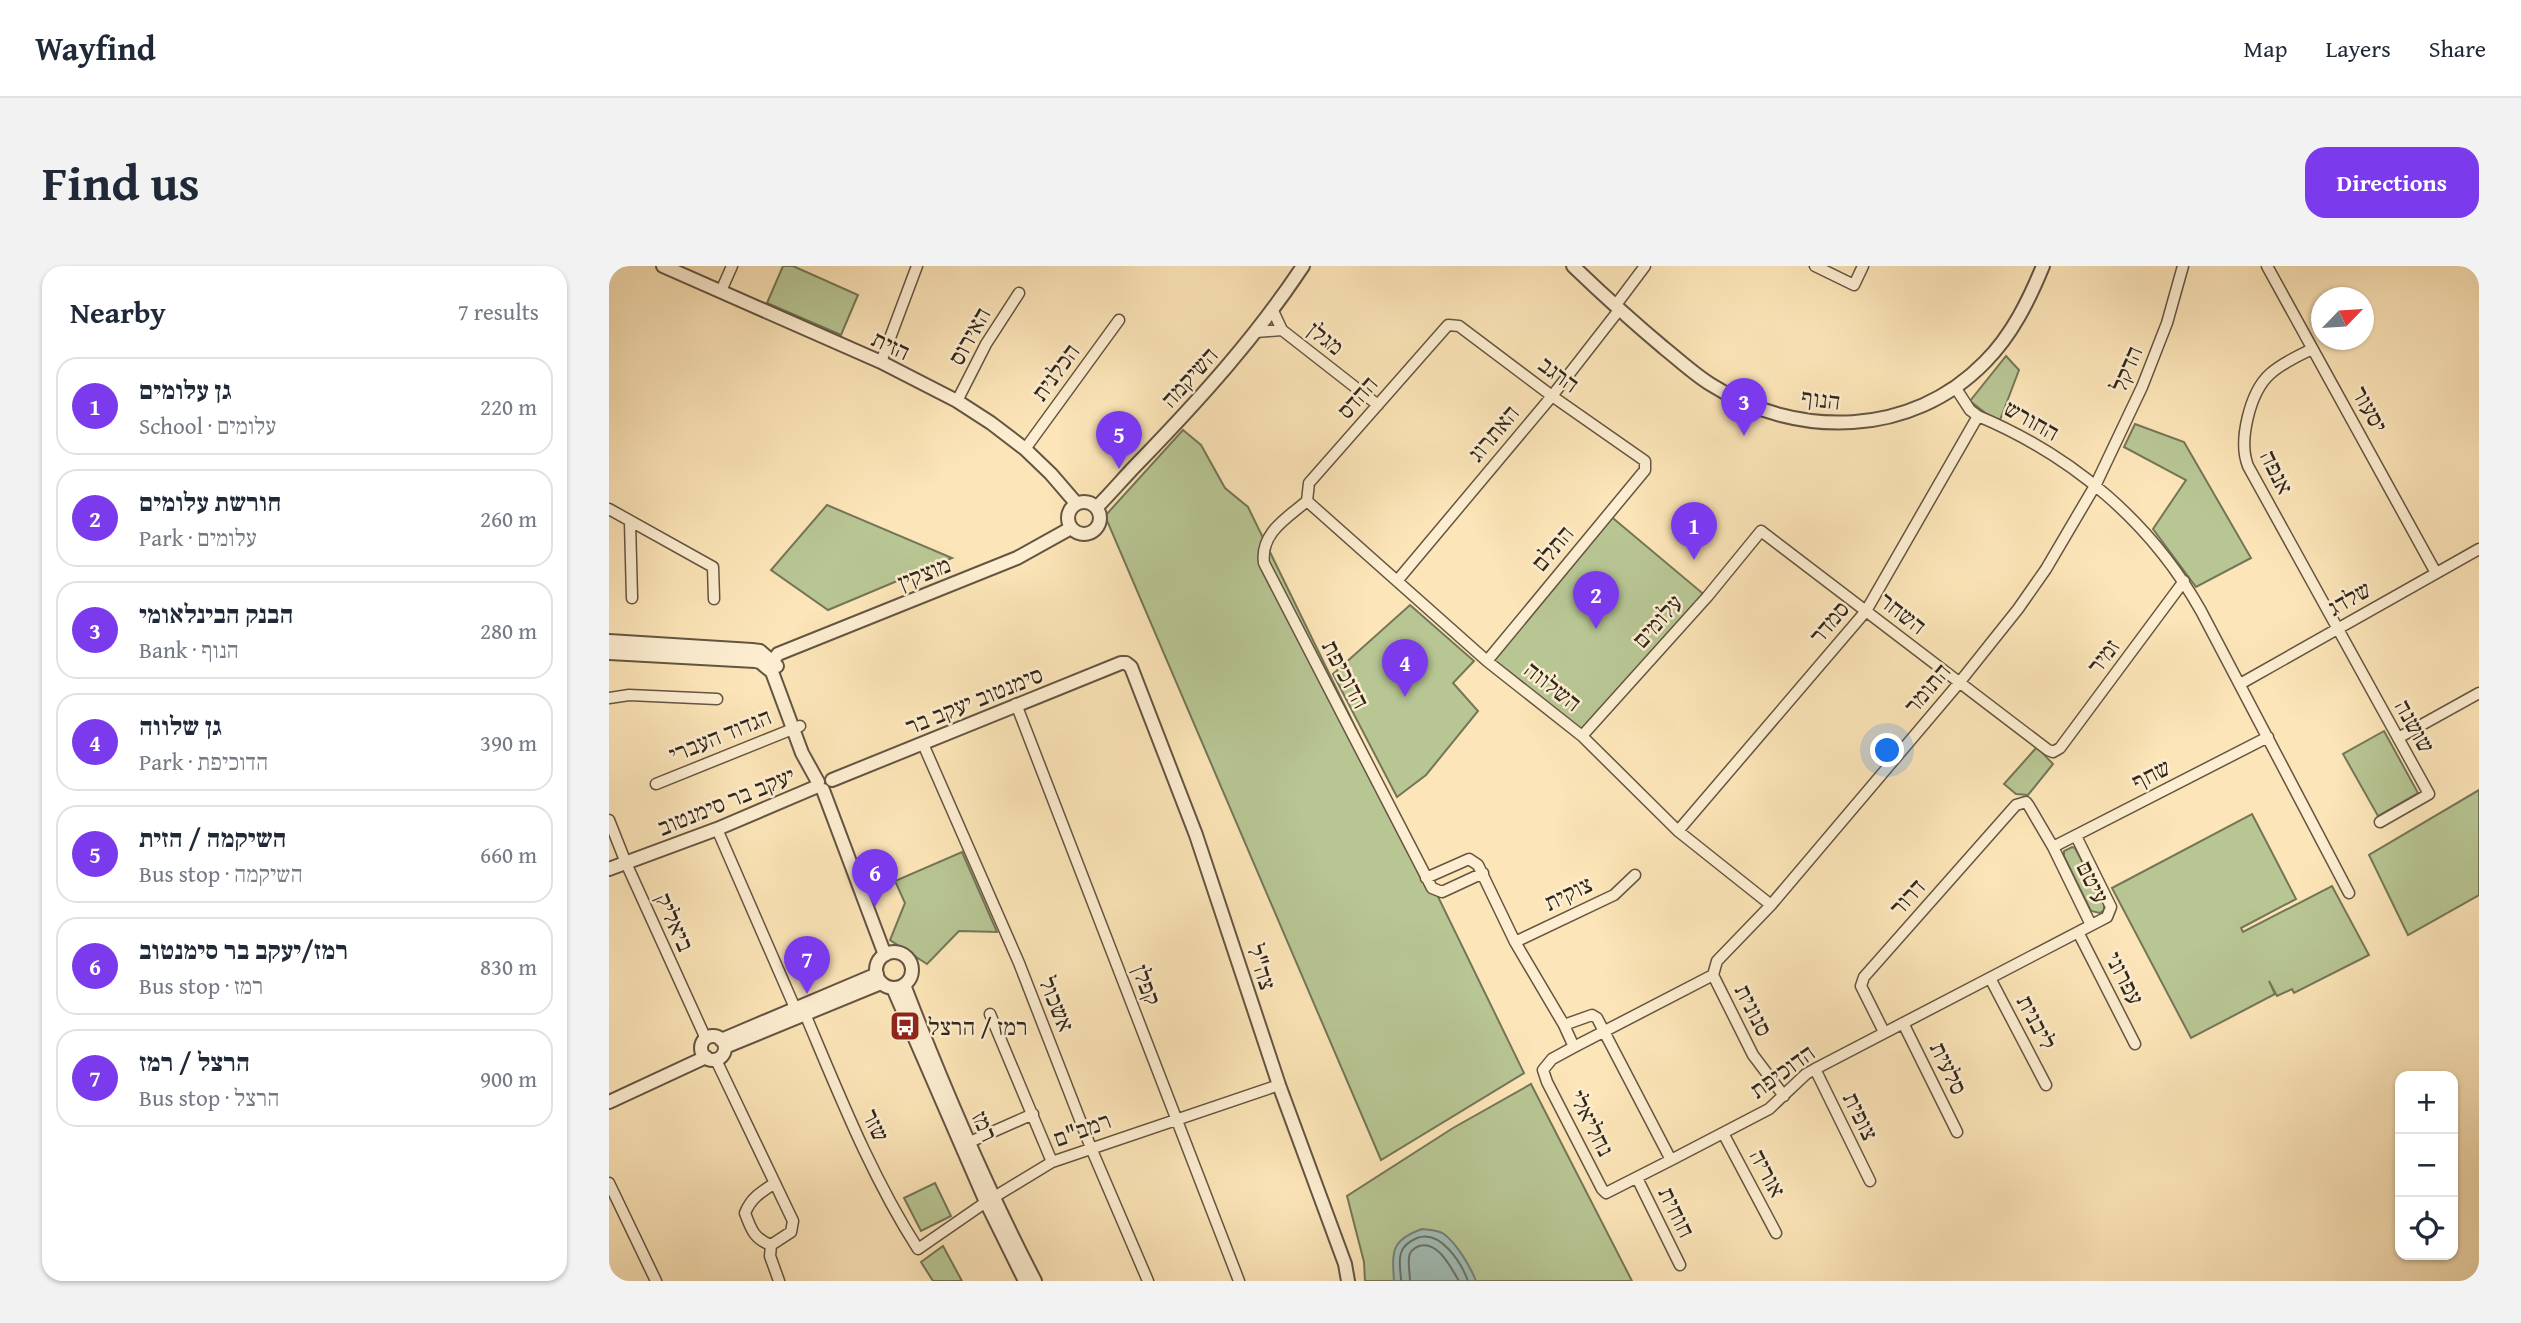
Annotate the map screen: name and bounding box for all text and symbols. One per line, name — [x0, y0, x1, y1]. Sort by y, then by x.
text: Wayfind — [35, 24, 156, 72]
text: Map — [2244, 31, 2287, 66]
text: Layers — [2325, 31, 2391, 66]
text: Share — [2429, 31, 2486, 66]
text: Find us — [42, 146, 200, 218]
button: Directions — [2305, 147, 2479, 218]
north arrow — [2311, 287, 2374, 350]
text: Nearby — [70, 290, 166, 334]
text: 7 results — [458, 295, 539, 328]
street label: האירוס — [939, 301, 999, 371]
street label: מגלן — [1300, 312, 1352, 364]
street label: הזית — [866, 321, 916, 369]
street label: הכלנית — [1022, 336, 1088, 408]
street label: השיקמה — [1152, 339, 1226, 415]
street label: הדקל — [2101, 340, 2151, 398]
street label: הרגב — [1531, 347, 1587, 401]
street label: ההדס — [1328, 368, 1386, 426]
text: גן עלומים — [139, 370, 232, 409]
pin: 3 — [1721, 378, 1767, 436]
street label: הנוף — [1800, 379, 1842, 419]
street label: יסעור — [2343, 379, 2397, 439]
text: 1 — [89, 390, 101, 423]
text: 220 m — [480, 390, 537, 423]
street label: החורש — [1998, 390, 2066, 450]
street label: האתרוג — [1459, 397, 1527, 469]
text: School · עלומים — [139, 409, 276, 442]
pin: 5 — [1096, 411, 1142, 469]
street label: אנפה — [2251, 444, 2303, 500]
text: חורשת עלומים — [139, 482, 281, 521]
text: 2 — [89, 502, 101, 535]
text: 260 m — [480, 502, 537, 535]
pin: 1 — [1671, 502, 1717, 560]
street label: התלם — [1522, 517, 1582, 579]
text: Park · עלומים — [139, 521, 257, 554]
street label: מוצקין — [892, 547, 956, 599]
pin: 2 — [1573, 571, 1619, 629]
street label: שלדג — [2321, 572, 2377, 624]
street label: השחר — [1872, 583, 1934, 643]
street label: עלומים — [1623, 586, 1691, 656]
street label: סמדר — [1800, 593, 1858, 651]
text: הבנק הבינלאומי — [139, 594, 293, 633]
text: 3 — [89, 614, 101, 647]
text: 280 m — [480, 614, 537, 647]
street label: זמיר — [2078, 631, 2128, 681]
text: Bank · הנוף — [139, 633, 239, 666]
street label: הדוכיפת — [1313, 633, 1379, 715]
pin: 4 — [1382, 639, 1428, 697]
street label: השלווה — [1517, 652, 1589, 720]
street label: התומר — [1895, 655, 1959, 721]
street label: סימנטוב יעקב בר — [900, 656, 1048, 744]
street label: שושנה — [2386, 693, 2444, 759]
street label: הגדוד העברי — [663, 699, 777, 771]
text: גן שלווה — [139, 706, 222, 745]
text: 4 — [89, 726, 101, 759]
text: 390 m — [480, 726, 537, 759]
your location — [1870, 733, 1904, 767]
text: Park · הדוכיפת — [139, 745, 268, 778]
street label: שחף — [2125, 749, 2177, 799]
street label: יעקב בר סימנטוב — [652, 757, 800, 845]
text: השיקמה / הזית — [139, 818, 286, 857]
text: 5 — [89, 838, 101, 871]
text: 660 m — [480, 838, 537, 871]
pin: 6 — [852, 849, 898, 907]
street label: עיטם — [2068, 855, 2118, 909]
text: Bus stop · השיקמה — [139, 857, 303, 890]
street label: צוקית — [1538, 866, 1598, 920]
street label: דרור — [1881, 870, 1933, 924]
street label: ביאליק — [647, 887, 703, 957]
text: רמז/יעקב בר סימנטוב — [139, 930, 348, 969]
pin: 7 — [784, 936, 830, 994]
street label: צה"ל — [1238, 940, 1286, 994]
street label: עפרוני — [2097, 945, 2153, 1011]
text: 6 — [89, 950, 101, 983]
text: 830 m — [480, 950, 537, 983]
street label: קפלן — [1123, 959, 1171, 1011]
text: Bus stop · רמז — [139, 969, 263, 1002]
street label: אשכול — [1030, 971, 1084, 1037]
street label: סנונית — [1726, 978, 1782, 1042]
street label: ליבנית — [2008, 988, 2066, 1056]
bus stop icon: רמז / הרצל — [888, 1009, 922, 1043]
place label: רמז / הרצל — [928, 1009, 1028, 1044]
street label: הדוכיפת — [1742, 1035, 1822, 1107]
street label: סלעית — [1921, 1036, 1977, 1100]
text: הרצל / רמז — [139, 1042, 250, 1081]
text: 7 — [89, 1062, 101, 1095]
text: 900 m — [480, 1062, 537, 1095]
map controls — [2395, 1071, 2458, 1260]
button: + — [2395, 1071, 2458, 1134]
text: Bus stop · הרצל — [139, 1081, 279, 1114]
street label: נחליאלי — [1560, 1084, 1624, 1162]
street label: צופית — [1834, 1086, 1888, 1146]
street label: רמב"ם — [1048, 1102, 1116, 1156]
street label: שזר — [853, 1103, 899, 1147]
street label: רמז — [963, 1105, 1007, 1147]
button: − — [2395, 1134, 2458, 1197]
street label: אוריה — [1741, 1143, 1795, 1203]
street label: חוחית — [1650, 1181, 1704, 1243]
button: locate — [2395, 1197, 2458, 1260]

